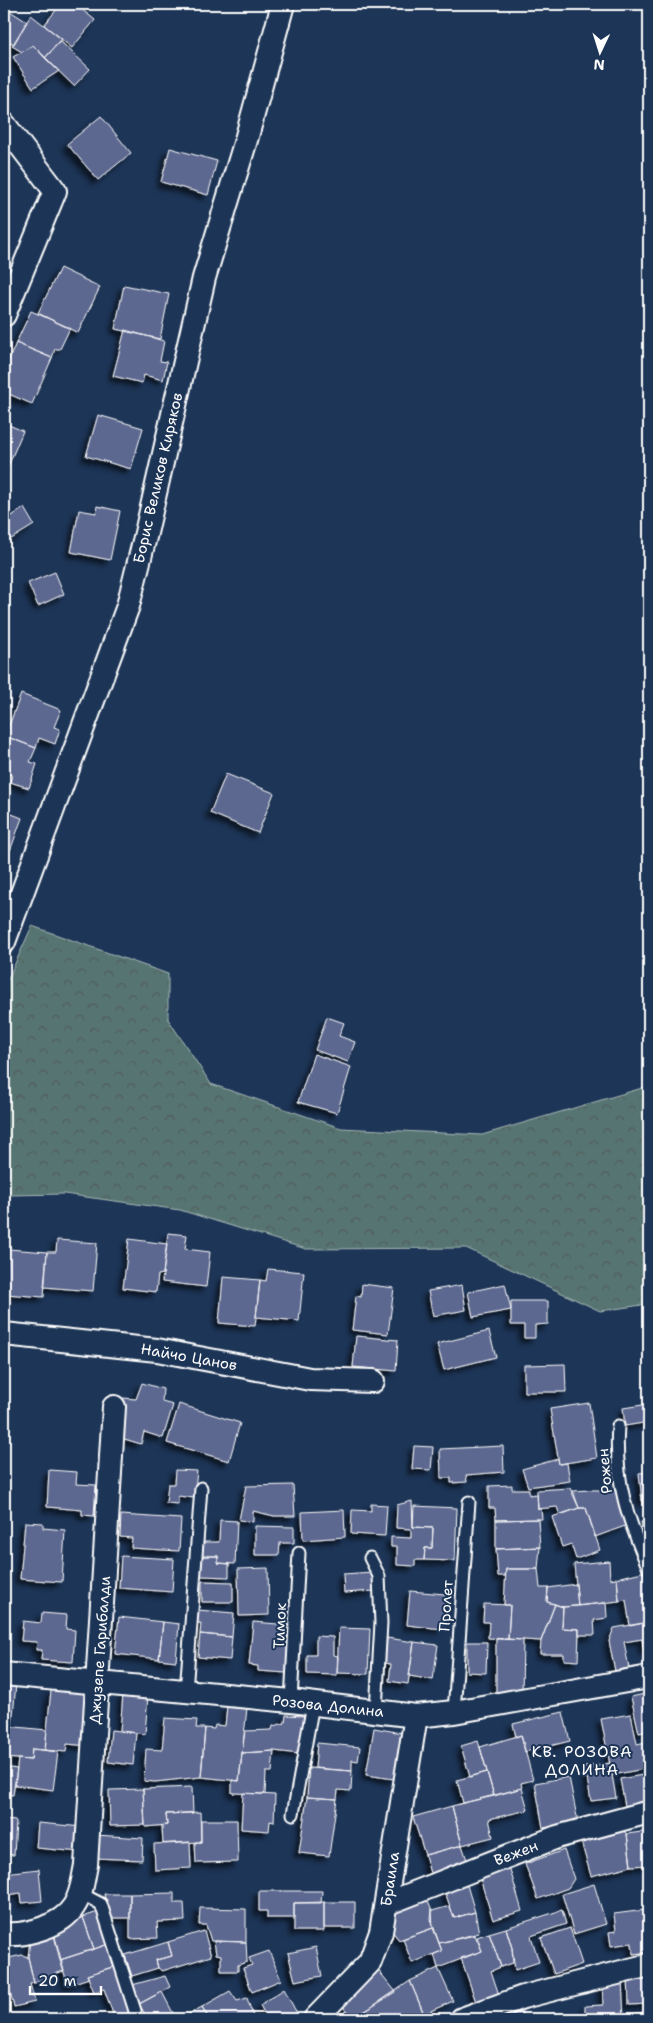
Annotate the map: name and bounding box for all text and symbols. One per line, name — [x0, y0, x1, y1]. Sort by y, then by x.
north arrow — [576, 28, 626, 78]
text: N — [593, 56, 605, 74]
street label: Борис Великов Киряков — [129, 391, 187, 565]
street label: Найчо Цанов — [139, 1339, 239, 1375]
street label: Рожен — [593, 1447, 617, 1495]
street label: Джузепе Гарибалди — [85, 1575, 115, 1725]
street label: Пролет — [434, 1579, 458, 1632]
street label: Тимок — [269, 1602, 291, 1650]
street label: Розова Долина — [271, 1690, 386, 1722]
district label: КВ. РОЗОВА ДОЛИНА — [531, 1741, 633, 1780]
street label: Вежен — [491, 1836, 541, 1870]
street label: Браила — [376, 1850, 404, 1908]
scale bar — [30, 1963, 101, 1995]
text: 20 m — [38, 1971, 77, 1991]

